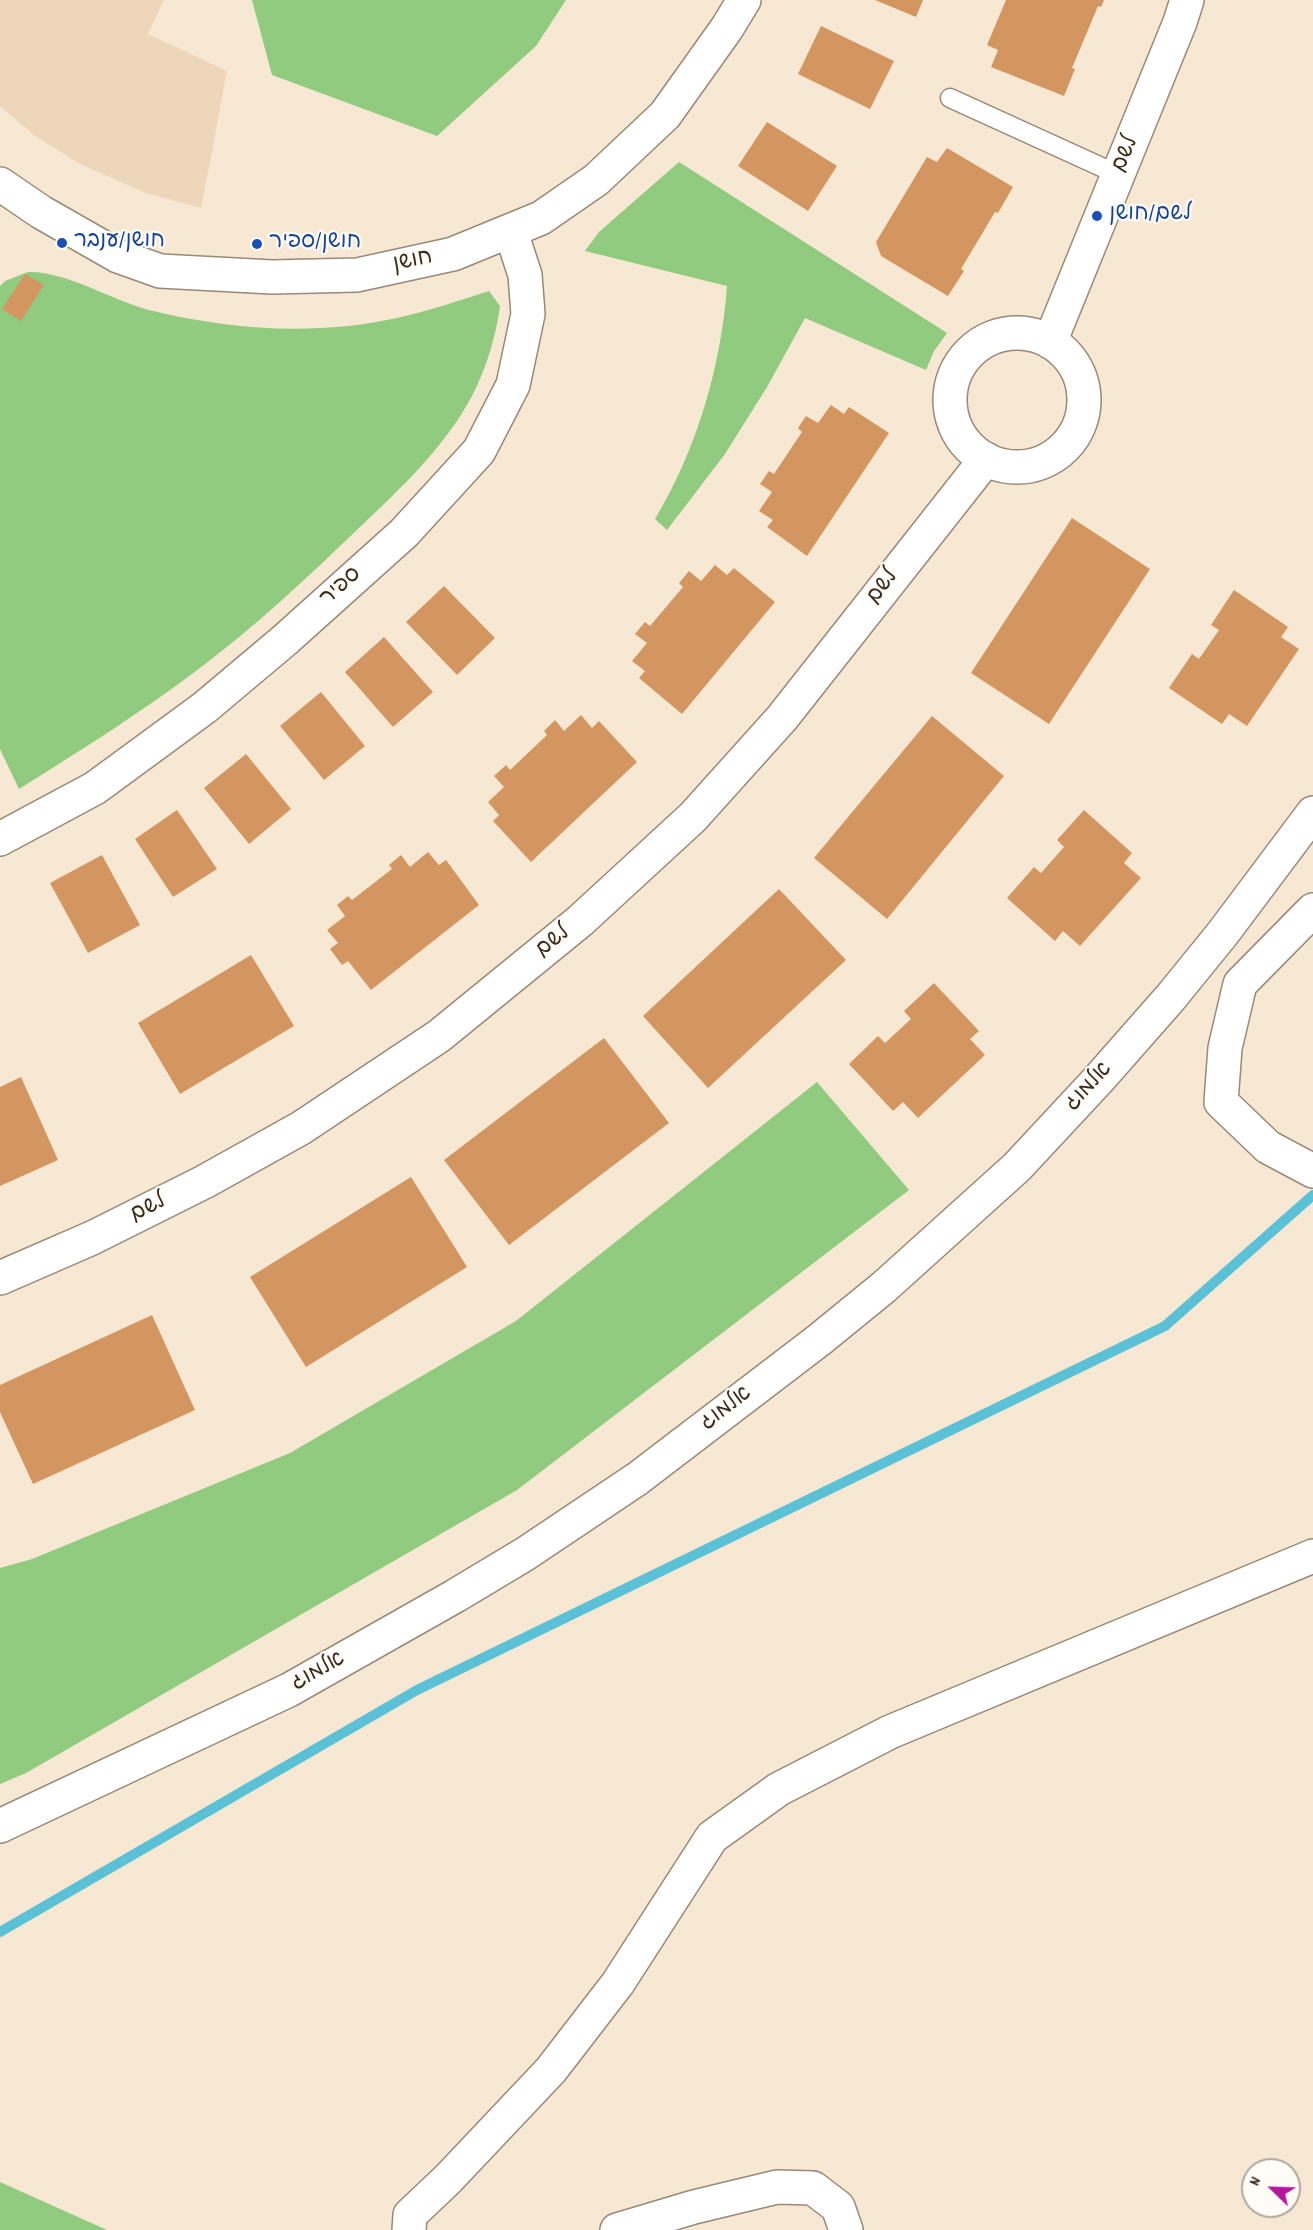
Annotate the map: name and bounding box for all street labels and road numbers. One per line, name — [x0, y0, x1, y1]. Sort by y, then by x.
street label: לשם — [1108, 133, 1146, 177]
street label: חושן — [391, 246, 435, 280]
street label: ספיר — [316, 563, 368, 613]
street label: לשם — [862, 565, 906, 611]
street label: לשם — [531, 921, 577, 965]
street label: אלמוג — [1061, 1058, 1119, 1118]
street label: לשם — [127, 1190, 171, 1230]
street label: אלמוג — [696, 1382, 758, 1438]
street label: אלמוג — [288, 1648, 350, 1698]

